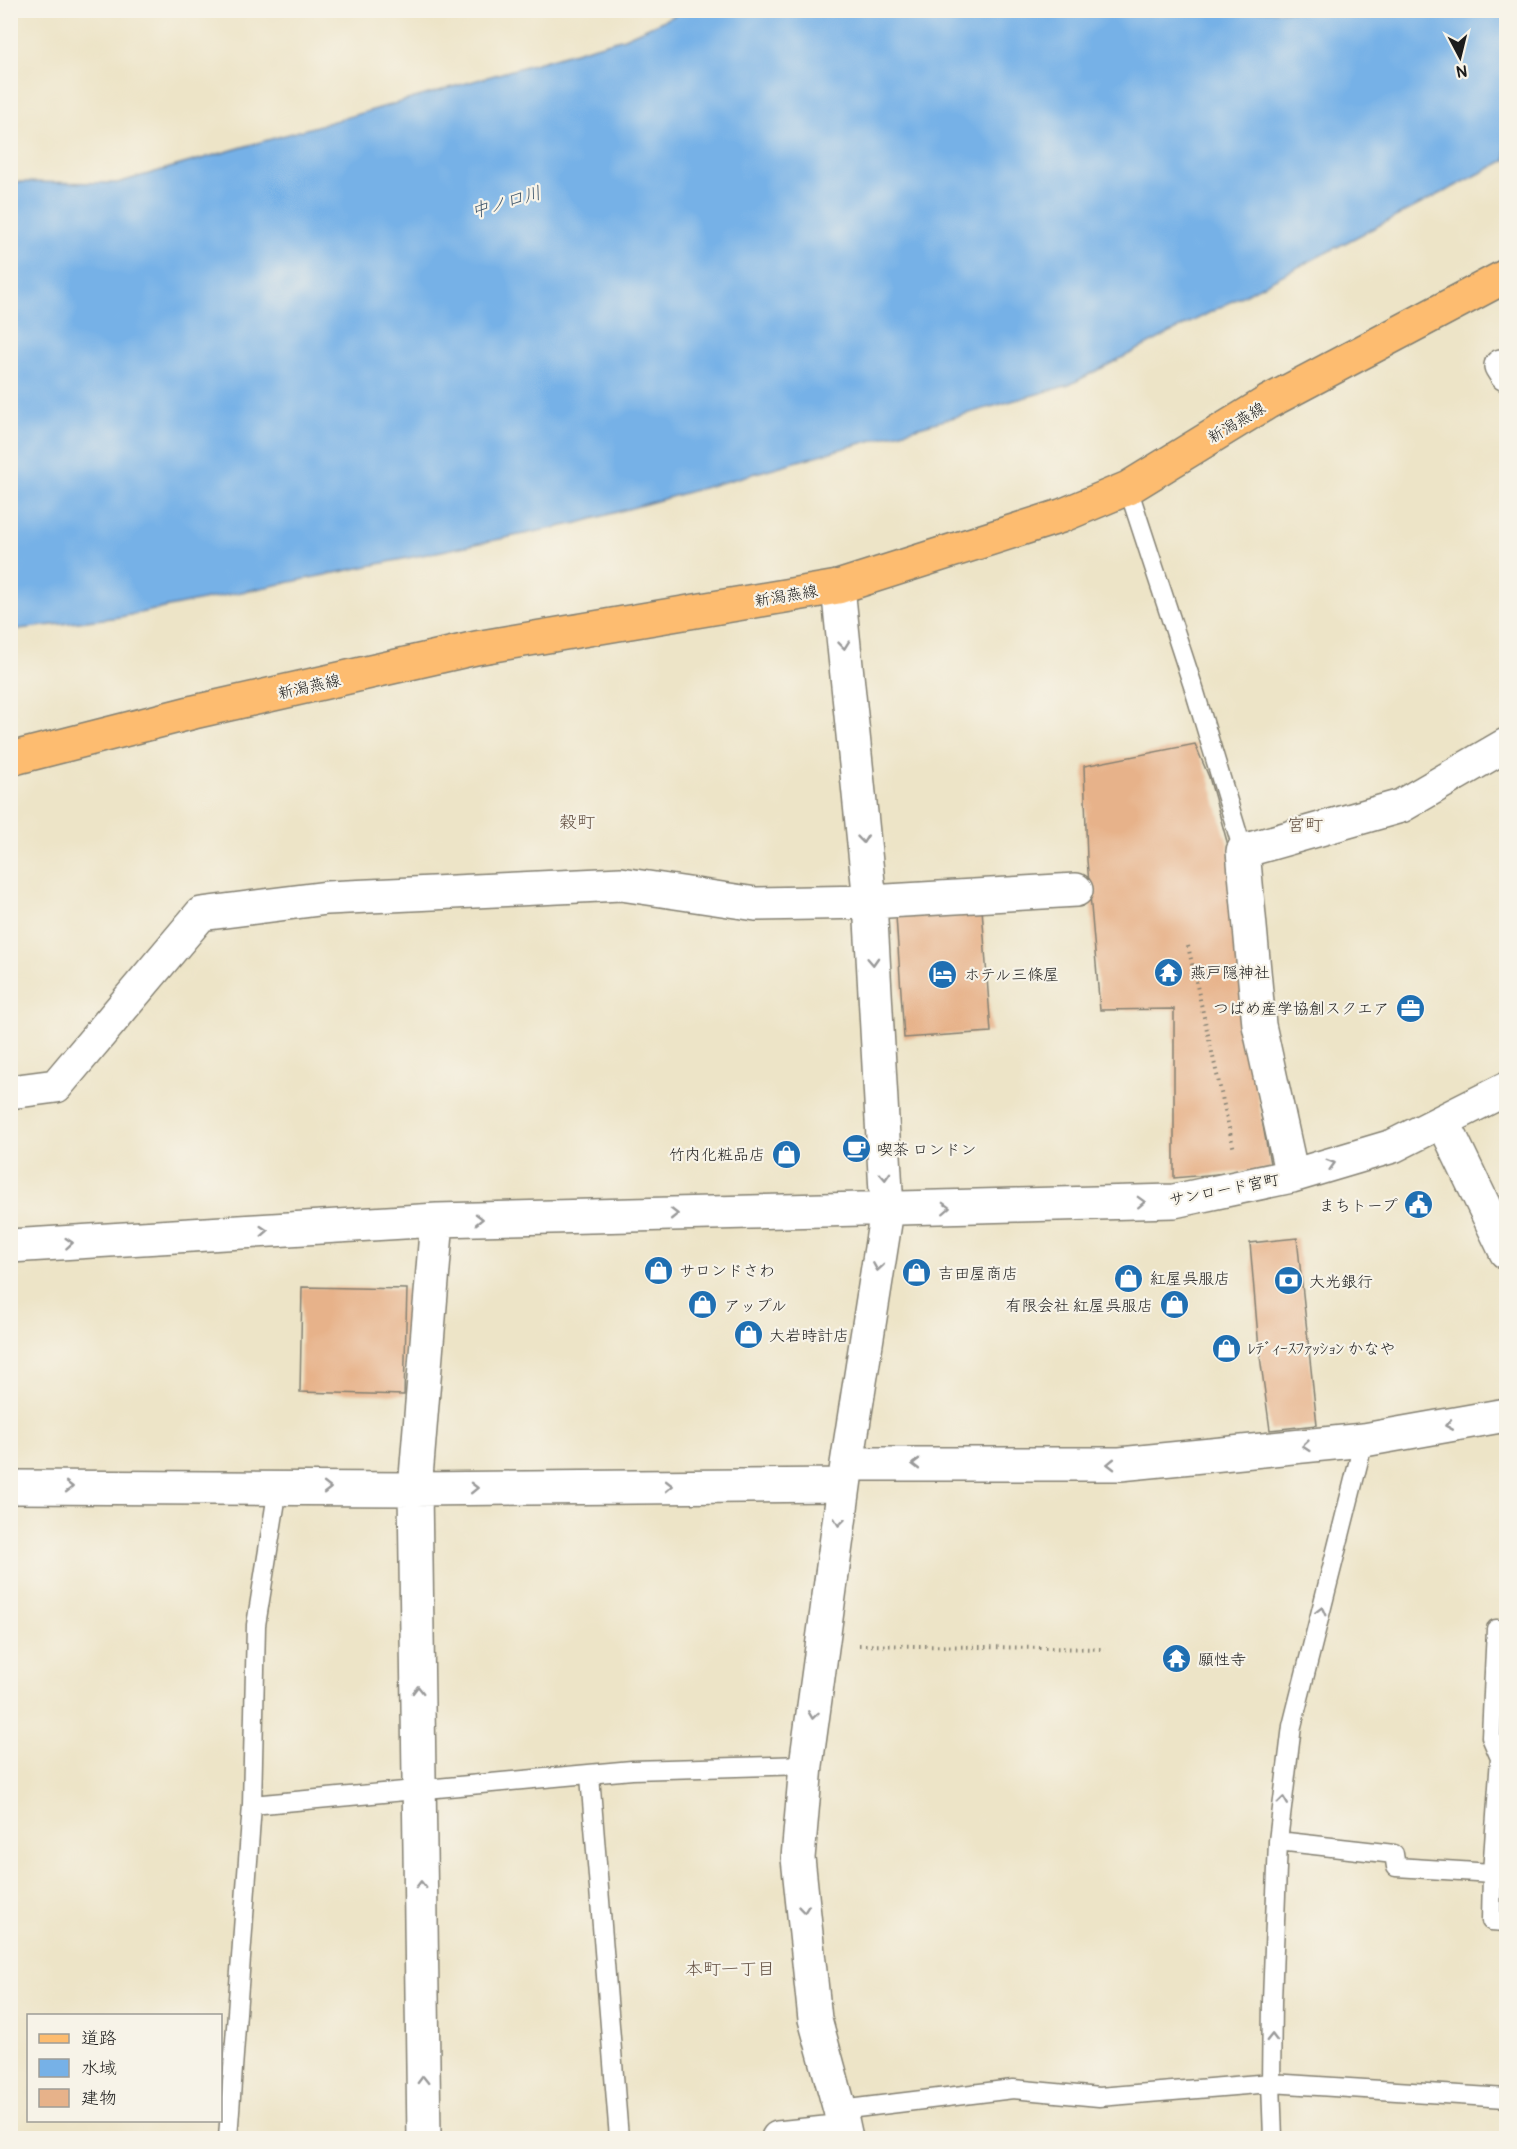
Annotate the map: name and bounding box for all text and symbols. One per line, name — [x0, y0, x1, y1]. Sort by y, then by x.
north arrow — [1430, 27, 1490, 87]
text: N — [1455, 60, 1468, 82]
water label: 中ノ口川 — [468, 182, 544, 223]
street label: 新潟燕線 — [1204, 398, 1269, 448]
street label: 新潟燕線 — [753, 581, 819, 611]
one-way arrow — [837, 640, 850, 649]
street label: 新潟燕線 — [276, 670, 343, 704]
district label: 穀町 — [559, 811, 595, 834]
district label: 宮町 — [1287, 814, 1323, 837]
one-way arrow — [856, 834, 869, 843]
one-way arrow — [866, 956, 879, 965]
temple icon: 燕戸隠神社 — [1153, 956, 1185, 988]
hotel icon: ホテル三條屋 — [927, 958, 959, 990]
place label: 燕戸隠神社 — [1190, 963, 1270, 983]
place label: ホテル三條屋 — [964, 965, 1059, 985]
office icon: つばめ産学協創スクエア — [1394, 992, 1426, 1024]
place label: つばめ産学協創スクエア — [1213, 999, 1389, 1019]
cafe icon: 喫茶 ロンドン — [840, 1133, 872, 1165]
shop icon: 竹内化粧品店 — [770, 1138, 802, 1170]
place label: 喫茶 ロンドン — [877, 1140, 976, 1160]
place label: 竹内化粧品店 — [669, 1145, 765, 1165]
one-way arrow — [1325, 1159, 1336, 1171]
street label: サンロード宮町 — [1167, 1169, 1281, 1210]
one-way arrow — [879, 1172, 892, 1181]
public building icon: まちトープ — [1403, 1189, 1435, 1221]
one-way arrow — [1136, 1196, 1145, 1208]
place label: まちトープ — [1319, 1196, 1398, 1216]
one-way arrow — [941, 1202, 950, 1214]
one-way arrow — [670, 1208, 679, 1221]
one-way arrow — [475, 1212, 484, 1225]
one-way arrow — [259, 1224, 268, 1237]
one-way arrow — [64, 1236, 73, 1249]
shop icon: サロンドさわ — [642, 1254, 674, 1286]
shop icon: 吉田屋商店 — [901, 1257, 933, 1289]
place label: サロンドさわ — [679, 1261, 775, 1281]
shop icon: 紅屋呉服店 — [1113, 1262, 1145, 1294]
one-way arrow — [873, 1263, 885, 1272]
place label: 吉田屋商店 — [938, 1264, 1018, 1284]
bank icon: 大光銀行 — [1272, 1265, 1304, 1297]
place label: 紅屋呉服店 — [1150, 1269, 1230, 1289]
place label: 大光銀行 — [1309, 1272, 1373, 1292]
shop icon: アップル — [687, 1289, 719, 1321]
shop icon: 有限会社 紅屋呉服店 — [1158, 1289, 1190, 1321]
place label: アップル — [724, 1296, 787, 1316]
place label: 有限会社 紅屋呉服店 — [1006, 1296, 1153, 1316]
shop icon: 大岩時計店 — [732, 1319, 764, 1351]
place label: 大岩時計店 — [769, 1326, 849, 1346]
shop icon: ﾚﾃﾞｨｰｽﾌｧｯｼｮﾝ かなや — [1211, 1332, 1243, 1364]
place label: ﾚﾃﾞｨｰｽﾌｧｯｼｮﾝ かなや — [1248, 1339, 1395, 1359]
one-way arrow — [1444, 1418, 1454, 1431]
one-way arrow — [1301, 1439, 1310, 1452]
one-way arrow — [1107, 1457, 1116, 1470]
one-way arrow — [912, 1458, 921, 1470]
one-way arrow — [664, 1480, 673, 1492]
one-way arrow — [64, 1481, 73, 1493]
one-way arrow — [322, 1482, 331, 1494]
one-way arrow — [469, 1482, 478, 1494]
one-way arrow — [834, 1518, 846, 1527]
one-way arrow — [1314, 1606, 1326, 1616]
temple icon: 願性寺 — [1161, 1643, 1193, 1675]
place label: 願性寺 — [1198, 1650, 1246, 1670]
one-way arrow — [412, 1686, 424, 1695]
one-way arrow — [807, 1711, 819, 1720]
one-way arrow — [1276, 1797, 1288, 1806]
one-way arrow — [415, 1881, 427, 1890]
one-way arrow — [797, 1905, 809, 1914]
district label: 本町一丁目 — [685, 1958, 775, 1981]
legend — [27, 2014, 222, 2122]
text: 道路 — [81, 2027, 117, 2050]
one-way arrow — [1265, 2034, 1278, 2043]
text: 水域 — [81, 2057, 117, 2080]
one-way arrow — [417, 2076, 430, 2085]
text: 建物 — [81, 2087, 117, 2110]

